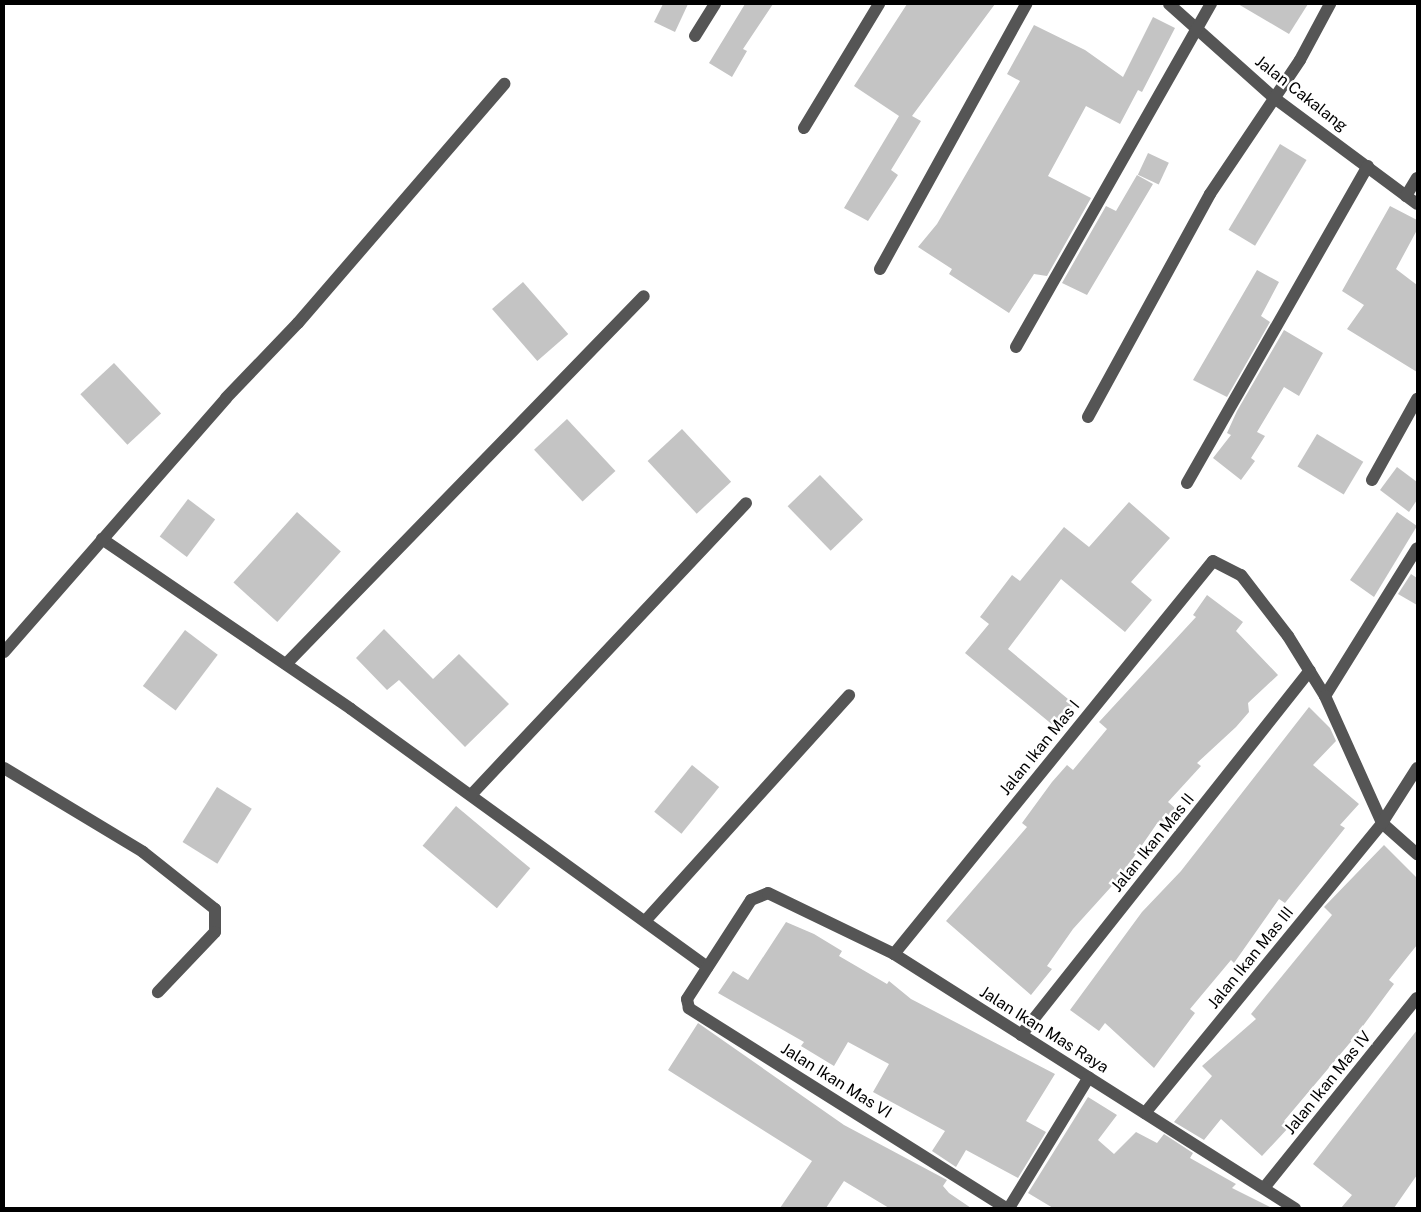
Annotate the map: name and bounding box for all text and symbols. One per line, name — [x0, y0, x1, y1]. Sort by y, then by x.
street label: Jalan Cakalang — [1251, 52, 1351, 136]
street label: Jalan Ikan Mas I — [996, 697, 1084, 799]
street label: Jalan Ikan Mas II — [1107, 790, 1199, 896]
street label: Jalan Ikan Mas III — [1204, 903, 1298, 1013]
street label: Jalan Ikan Mas Raya — [976, 983, 1112, 1077]
street label: Jalan Ikan Mas IV — [1281, 1028, 1375, 1138]
street label: Jalan Ikan Mas VI — [777, 1039, 895, 1123]

